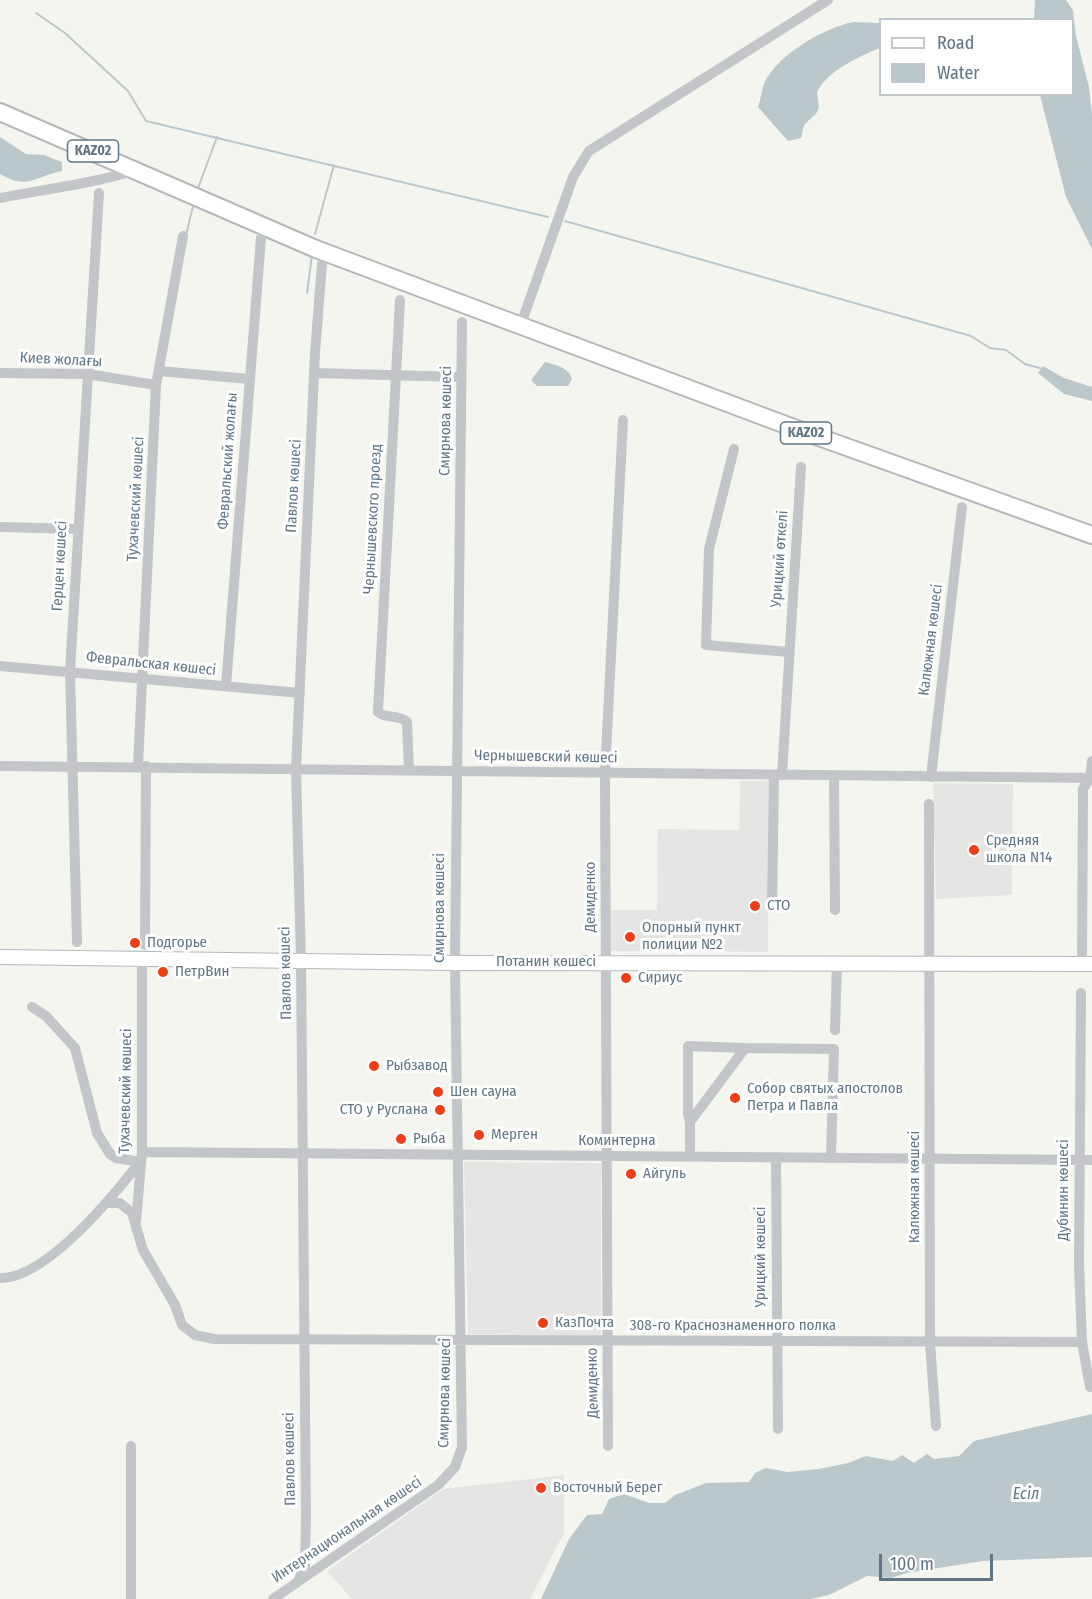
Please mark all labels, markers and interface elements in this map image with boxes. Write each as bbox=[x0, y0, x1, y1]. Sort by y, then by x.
legend bbox=[879, 18, 1074, 96]
text: Road bbox=[937, 32, 974, 54]
text: Water bbox=[937, 62, 980, 84]
road number: KAZ02 bbox=[68, 140, 118, 162]
street label: Киев жолағы bbox=[19, 349, 103, 371]
street label: Смирнова көшесі bbox=[436, 366, 456, 476]
street label: Февральский жолағы bbox=[214, 392, 242, 530]
road number: KAZ02 bbox=[780, 422, 832, 444]
street label: Тухачевский көшесі bbox=[124, 436, 148, 562]
street label: Павлов көшесі bbox=[283, 439, 305, 533]
street label: Чернышевского проезд bbox=[360, 444, 386, 594]
street label: Урицкий өткелі bbox=[768, 510, 792, 608]
street label: Герцен көшесі bbox=[49, 520, 71, 612]
street label: Калюжная көшесі bbox=[915, 583, 947, 697]
street label: Февральская көшесі bbox=[85, 648, 217, 680]
street label: Чернышевский көшесі bbox=[474, 747, 618, 767]
place label: Средняя школа N14 bbox=[986, 832, 1052, 867]
marker: Средняя школа N14 bbox=[967, 843, 981, 857]
street label: Смирнова көшесі bbox=[431, 853, 449, 963]
street label: Демиденко bbox=[582, 862, 600, 932]
place label: СТО bbox=[767, 897, 790, 915]
marker: СТО bbox=[748, 899, 762, 913]
place label: Опорный пункт полиции №2 bbox=[642, 919, 741, 954]
street label: Павлов көшесі bbox=[276, 926, 296, 1020]
marker: Опорный пункт полиции №2 bbox=[623, 930, 637, 944]
place label: Подгорье bbox=[147, 934, 207, 952]
marker: Подгорье bbox=[128, 936, 142, 950]
street label: Потанин көшесі bbox=[496, 953, 596, 971]
place label: ПетрВин bbox=[175, 963, 229, 981]
marker: ПетрВин bbox=[156, 965, 170, 979]
place label: Сириус bbox=[638, 969, 683, 987]
marker: Сириус bbox=[619, 971, 633, 985]
street label: Тухачевский көшесі bbox=[116, 1028, 136, 1154]
place label: Рыбзавод bbox=[386, 1057, 448, 1075]
marker: Рыбзавод bbox=[367, 1059, 381, 1073]
place label: Собор святых апостолов Петра и Павла bbox=[747, 1080, 903, 1115]
place label: Шен сауна bbox=[450, 1083, 517, 1101]
marker: Шен сауна bbox=[431, 1085, 445, 1099]
marker: Собор святых апостолов Петра и Павла bbox=[728, 1091, 742, 1105]
place label: СТО у Руслана bbox=[340, 1101, 428, 1119]
marker: СТО у Руслана bbox=[433, 1103, 447, 1117]
place label: Мерген bbox=[491, 1126, 538, 1144]
marker: Мерген bbox=[472, 1128, 486, 1142]
place label: Рыба bbox=[413, 1130, 446, 1148]
street label: Калюжная көшесі bbox=[906, 1131, 924, 1243]
marker: Рыба bbox=[394, 1132, 408, 1146]
street label: Коминтерна bbox=[578, 1132, 656, 1150]
street label: Дубинин көшесі bbox=[1055, 1139, 1073, 1241]
place label: Айгуль bbox=[643, 1165, 686, 1183]
marker: Айгуль bbox=[624, 1167, 638, 1181]
street label: Урицкий көшесі bbox=[752, 1206, 770, 1308]
place label: КазПочта bbox=[555, 1314, 614, 1332]
marker: КазПочта bbox=[536, 1316, 550, 1330]
street label: 308-го Краснознаменного полка bbox=[630, 1317, 836, 1335]
street label: Смирнова көшесі bbox=[435, 1338, 455, 1448]
street label: Демиденко bbox=[583, 1348, 603, 1418]
street label: Павлов көшесі bbox=[280, 1412, 300, 1506]
street label: Интернациональная көшесі bbox=[269, 1473, 425, 1587]
place label: Восточный Берег bbox=[553, 1479, 663, 1497]
marker: Восточный Берег bbox=[534, 1481, 548, 1495]
water label: Есіл bbox=[1013, 1485, 1039, 1505]
scale bar bbox=[882, 1542, 996, 1580]
text: 100 m bbox=[890, 1553, 934, 1575]

